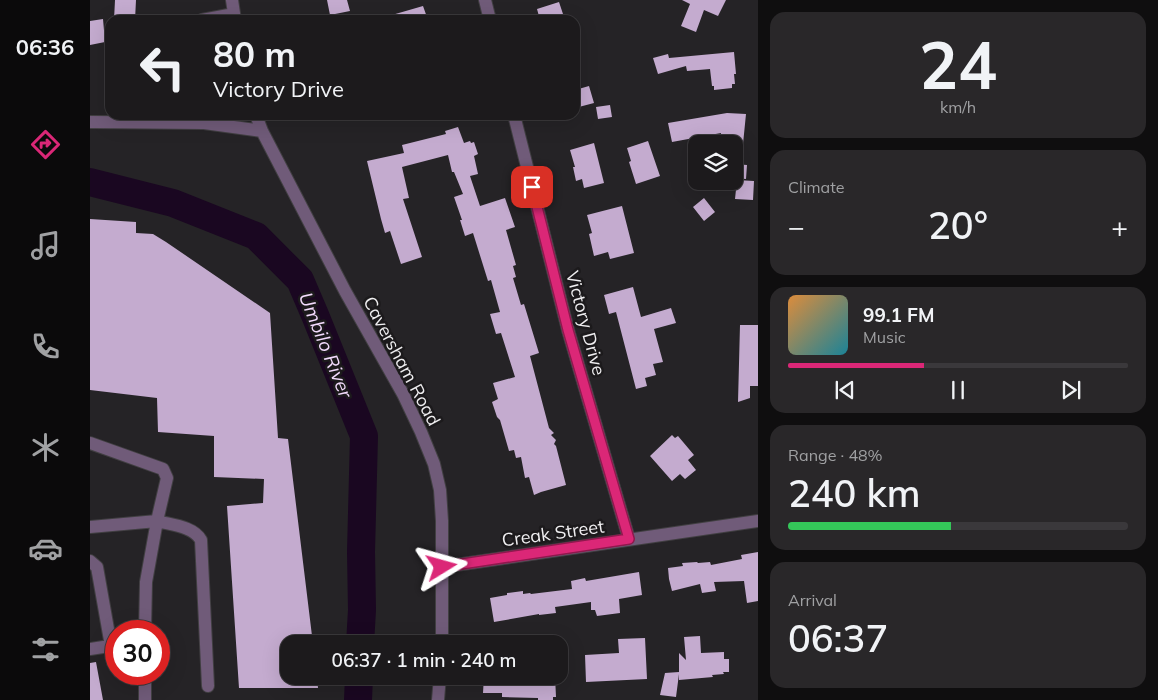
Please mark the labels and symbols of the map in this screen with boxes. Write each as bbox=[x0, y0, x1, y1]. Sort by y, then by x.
pin bbox=[511, 166, 553, 208]
street label: Victory Drive bbox=[561, 268, 611, 378]
water label: Umbilo River bbox=[294, 289, 358, 402]
street label: Caversham Road bbox=[358, 292, 446, 430]
street label: Creak Street bbox=[500, 514, 606, 552]
position arrow bbox=[415, 540, 467, 592]
speed limit sign: 30 bbox=[105, 620, 170, 685]

